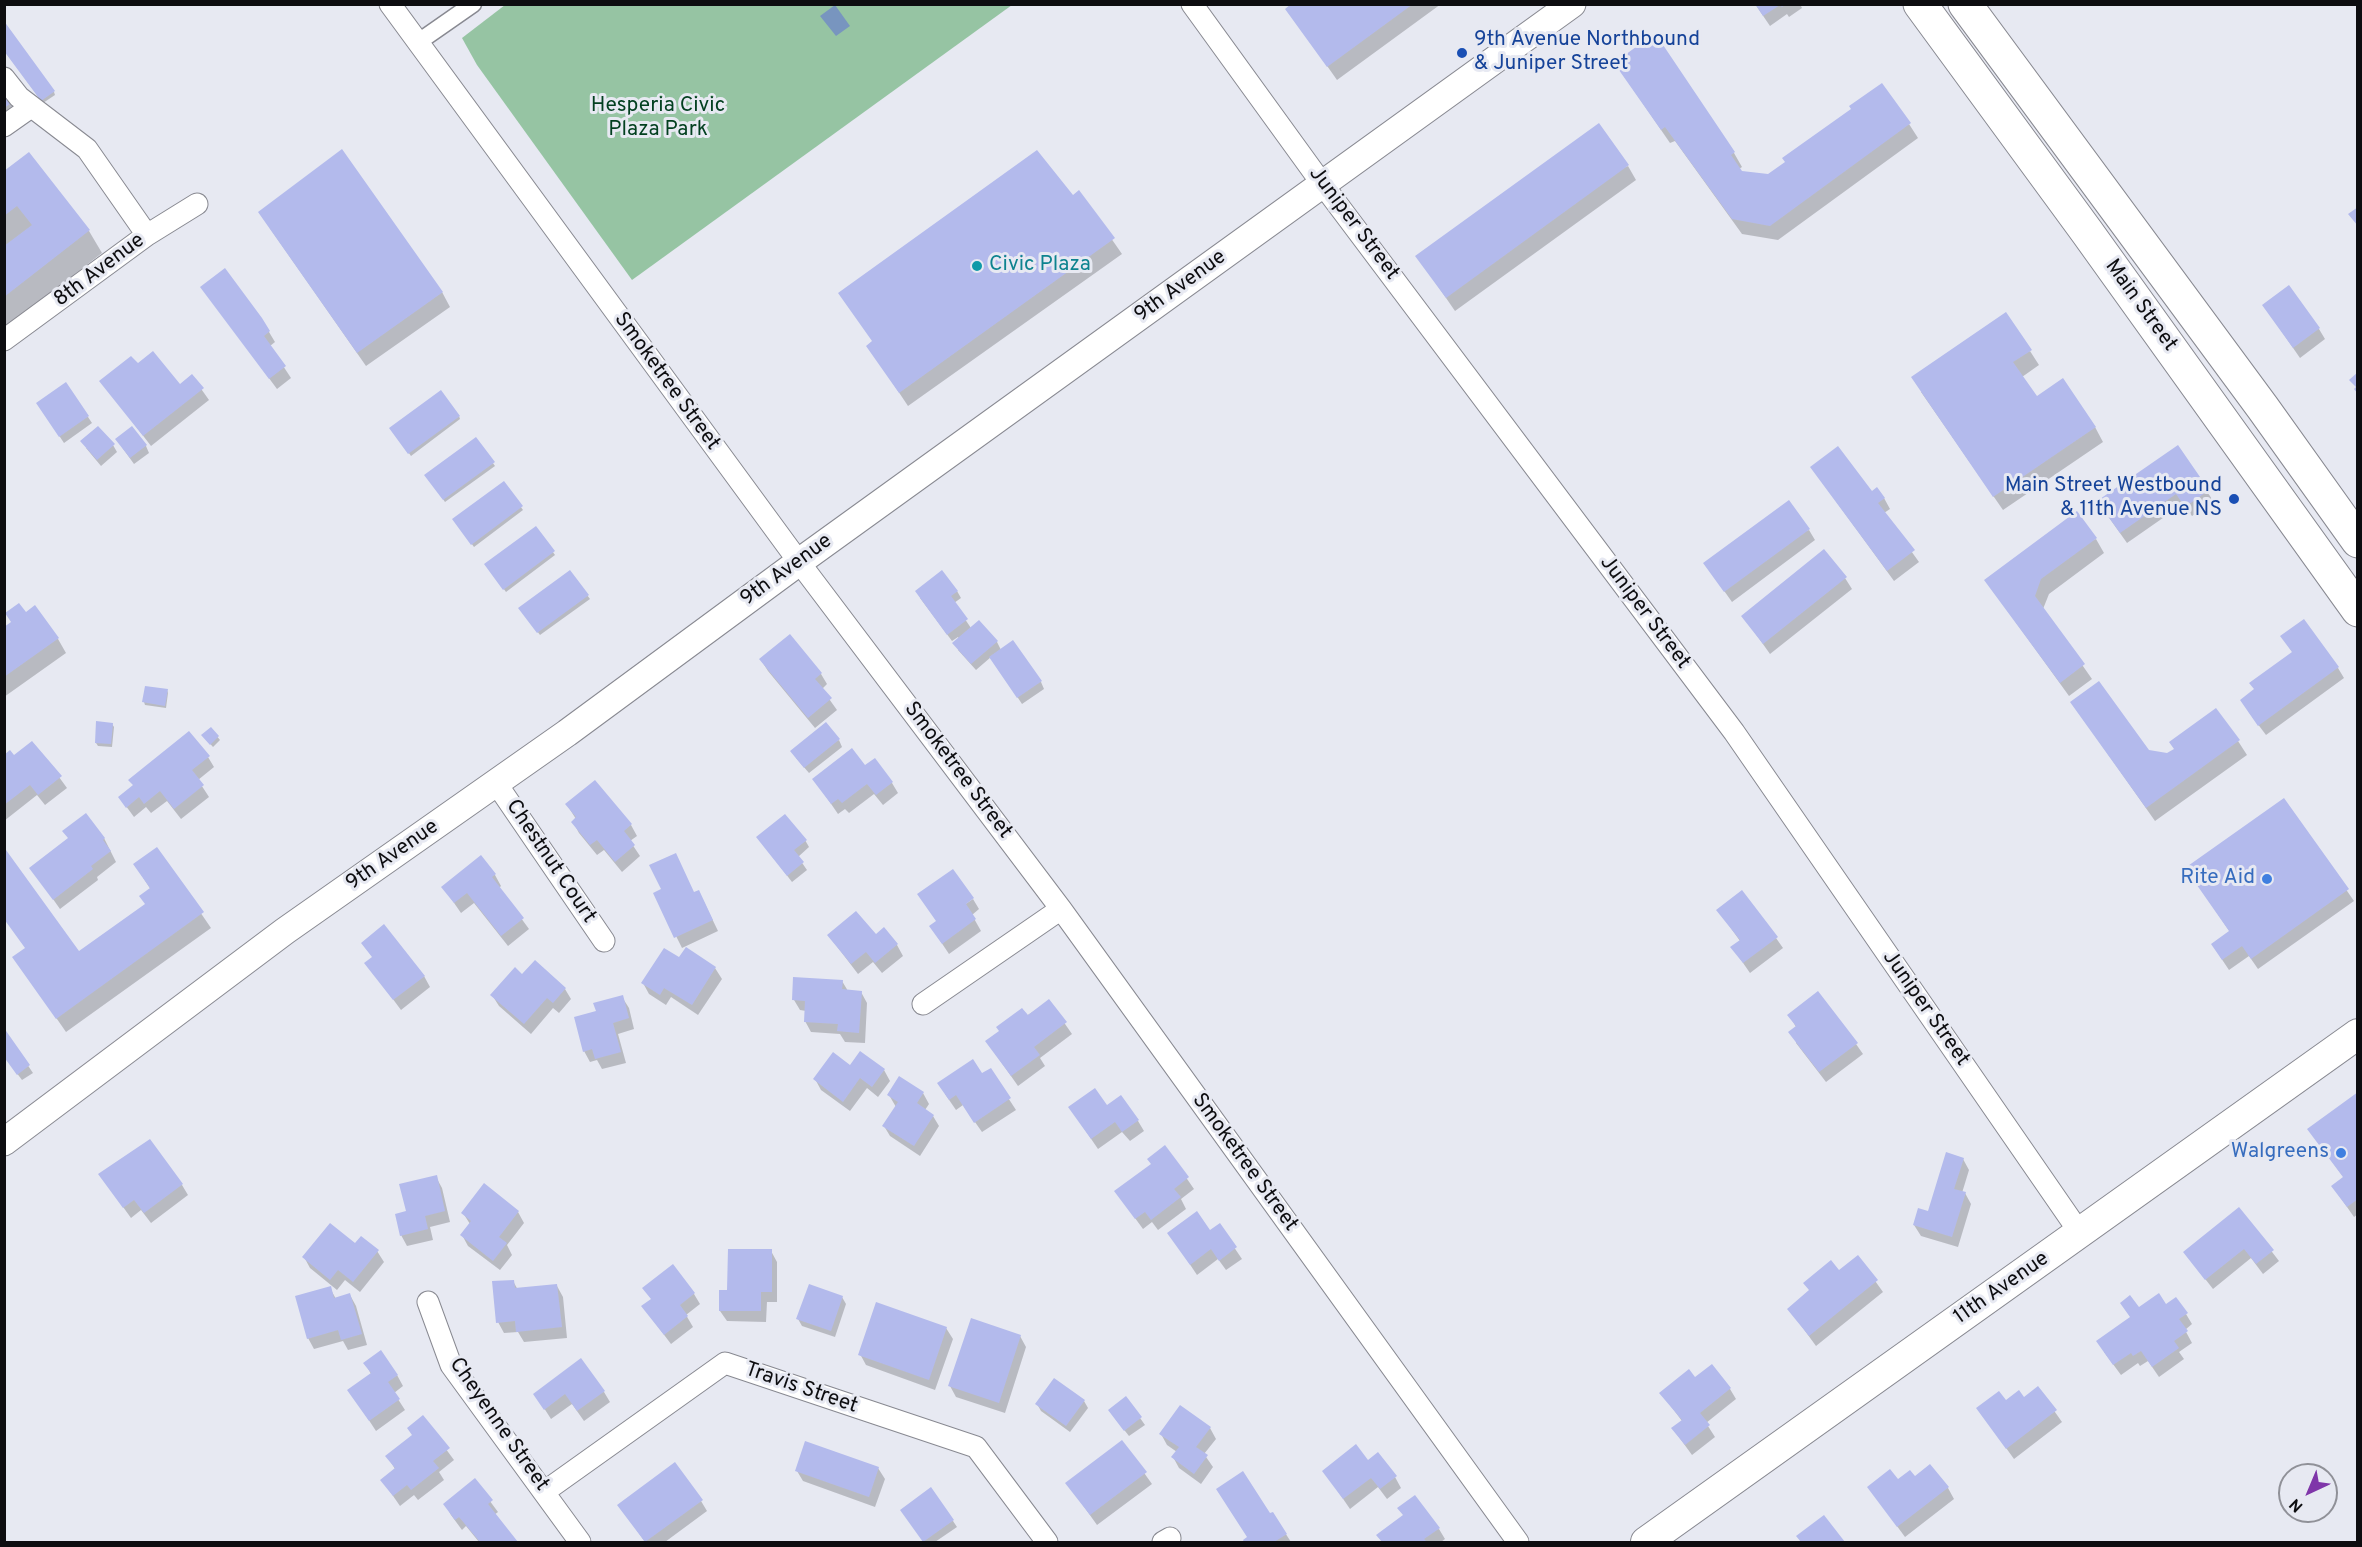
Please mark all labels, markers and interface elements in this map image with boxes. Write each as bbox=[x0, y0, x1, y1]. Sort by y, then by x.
place label: 9th Avenue Northbound & Juniper Street bbox=[1474, 28, 1700, 78]
marker: 9th Avenue Northbound & Juniper Street bbox=[1455, 46, 1469, 60]
park label: Hesperia Civic Plaza Park bbox=[591, 94, 725, 144]
street label: Juniper Street bbox=[1302, 162, 1404, 286]
street label: 8th Avenue bbox=[50, 229, 150, 313]
street label: 9th Avenue bbox=[1130, 245, 1232, 329]
place label: Civic Plaza bbox=[989, 253, 1091, 279]
street label: Main Street bbox=[2098, 255, 2182, 357]
marker: Civic Plaza bbox=[970, 259, 984, 273]
street label: Smoketree Street bbox=[607, 308, 725, 456]
place label: Main Street Westbound & 11th Avenue NS bbox=[2005, 474, 2222, 524]
marker: Main Street Westbound & 11th Avenue NS bbox=[2227, 492, 2241, 506]
street label: 9th Avenue bbox=[736, 529, 838, 613]
street label: Juniper Street bbox=[1593, 551, 1695, 675]
street label: Smoketree Street bbox=[897, 698, 1017, 844]
street label: Chestnut Court bbox=[499, 795, 601, 929]
street label: 9th Avenue bbox=[342, 815, 444, 897]
place label: Rite Aid bbox=[2180, 866, 2255, 892]
marker: Rite Aid bbox=[2260, 872, 2274, 886]
street label: Juniper Street bbox=[1876, 946, 1974, 1072]
street label: Smoketree Street bbox=[1185, 1089, 1303, 1237]
place label: Walgreens bbox=[2231, 1140, 2329, 1166]
marker: Walgreens bbox=[2334, 1146, 2348, 1160]
street label: 11th Avenue bbox=[1950, 1247, 2054, 1331]
street label: Cheyenne Street bbox=[443, 1353, 553, 1497]
street label: Travis Street bbox=[741, 1358, 861, 1420]
north arrow bbox=[2278, 1463, 2338, 1523]
text: N bbox=[2286, 1493, 2308, 1516]

